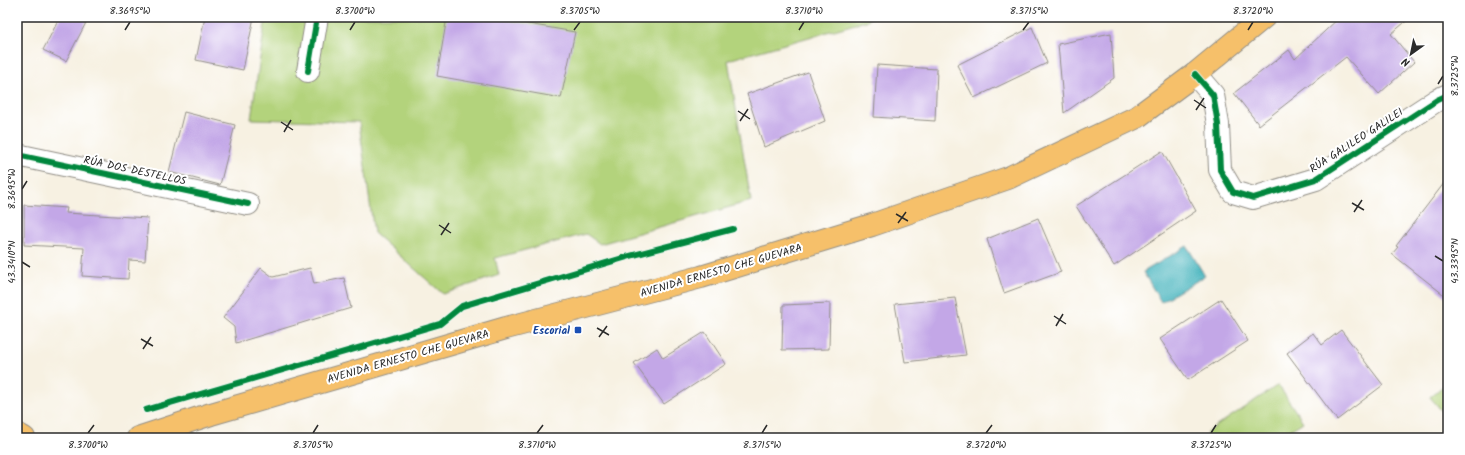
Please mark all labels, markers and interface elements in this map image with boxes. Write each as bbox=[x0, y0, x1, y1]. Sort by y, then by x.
text: 8.3695°W bbox=[109, 3, 151, 19]
text: 8.3700°W bbox=[335, 3, 375, 19]
text: 8.3705°W bbox=[560, 3, 600, 19]
text: 8.3710°W bbox=[785, 3, 823, 19]
text: 8.3715°W bbox=[1010, 3, 1048, 19]
text: 8.3720°W bbox=[1233, 3, 1274, 19]
north arrow bbox=[1391, 34, 1431, 74]
text: N bbox=[1398, 52, 1414, 71]
text: 8.3725°W bbox=[1447, 55, 1463, 97]
street label: RÚA GALILEO GALILEI bbox=[1306, 104, 1407, 178]
street label: RÚA DOS DESTELLOS bbox=[82, 151, 188, 191]
text: 8.3695°W bbox=[4, 168, 20, 210]
text: 43.3395°N bbox=[1447, 238, 1463, 284]
street label: AVENIDA ERNESTO CHE GUEVARA bbox=[638, 239, 805, 303]
text: 43.3410°N bbox=[4, 240, 20, 284]
place label: Escorial bbox=[533, 322, 570, 340]
street label: AVENIDA ERNESTO CHE GUEVARA bbox=[325, 325, 492, 389]
marker: Escorial bbox=[573, 325, 583, 335]
text: 8.3700°W bbox=[68, 437, 108, 453]
text: 8.3705°W bbox=[293, 437, 333, 453]
text: 8.3710°W bbox=[518, 437, 556, 453]
text: 8.3715°W bbox=[743, 437, 781, 453]
text: 8.3720°W bbox=[966, 437, 1007, 453]
text: 8.3725°W bbox=[1190, 437, 1232, 453]

